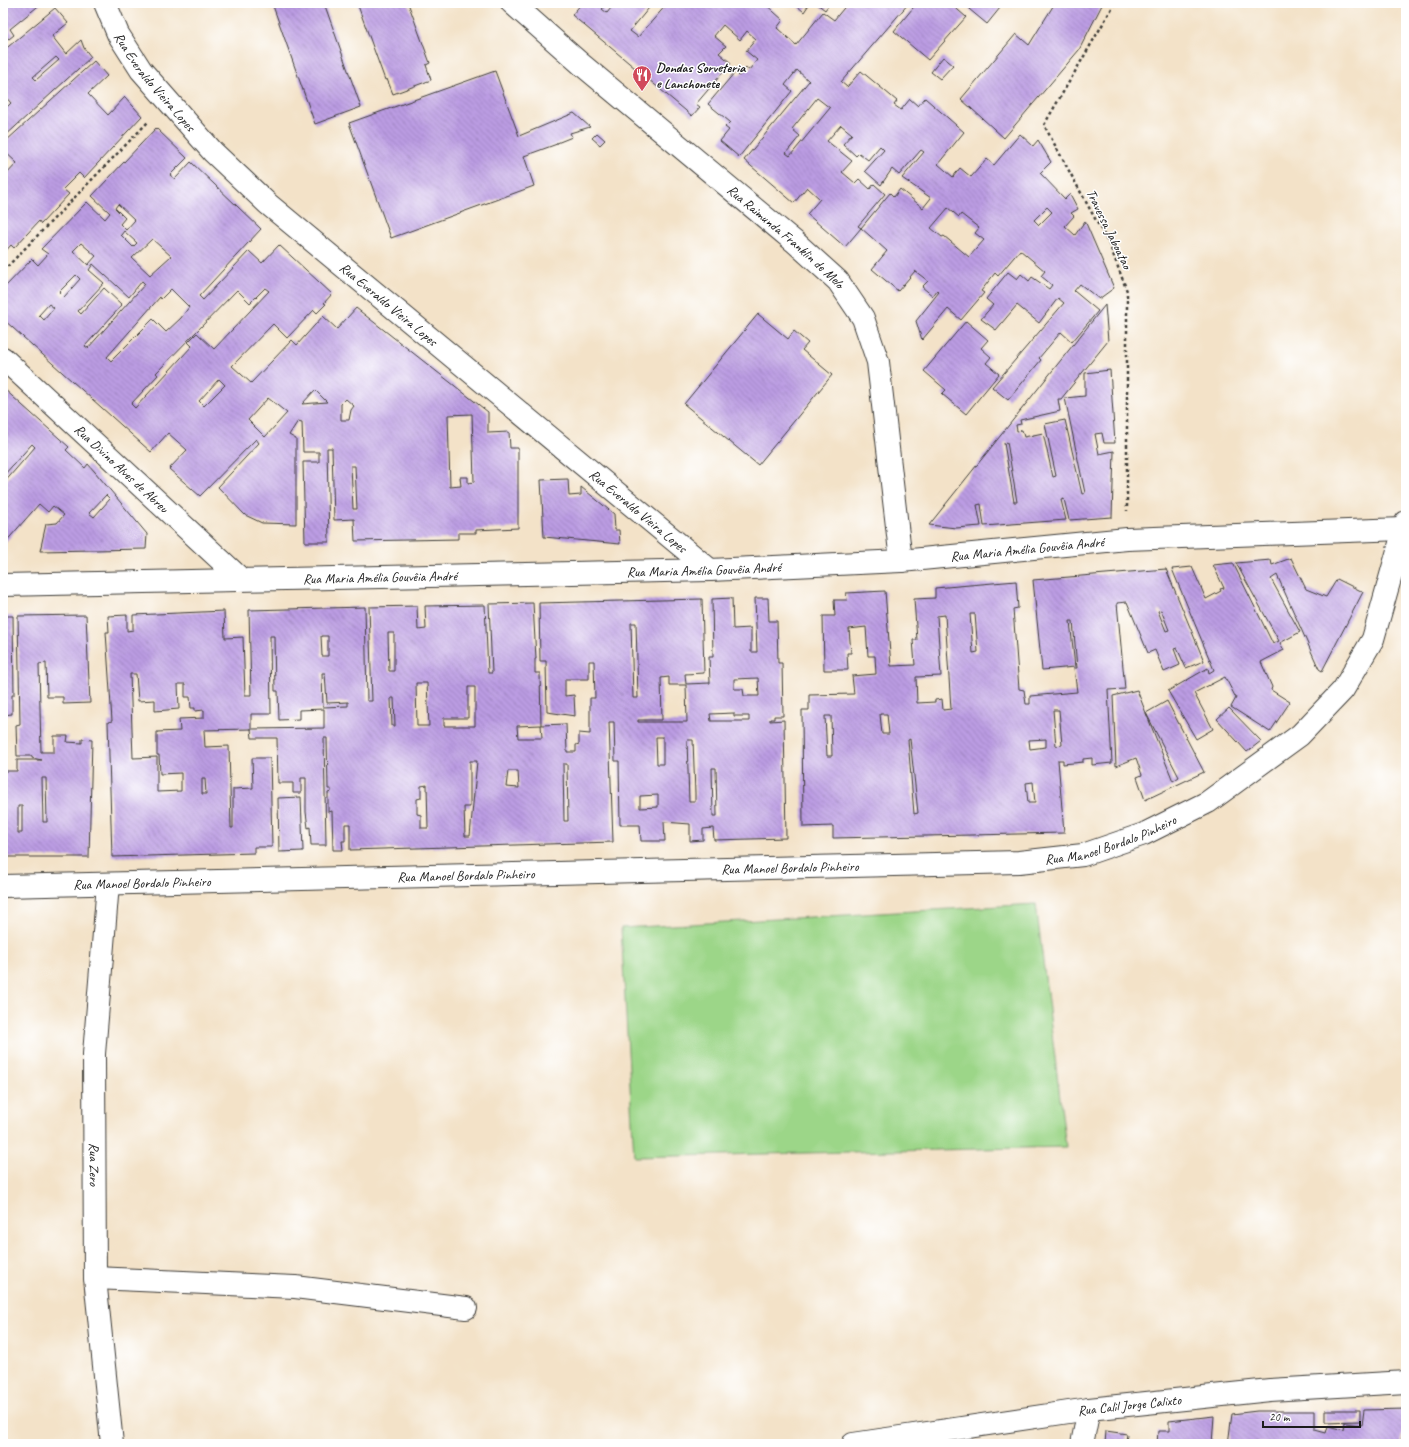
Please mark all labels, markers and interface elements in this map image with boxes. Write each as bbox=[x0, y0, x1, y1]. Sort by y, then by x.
street label: Rua Everaldo Vieira Lopes bbox=[111, 29, 200, 136]
place label: Dondas Sorveteria e Lanchonete bbox=[656, 59, 747, 92]
restaurant icon: Dondas Sorveteria e Lanchonete bbox=[631, 64, 653, 92]
street label: Rua Raimunda Franklin de Melo bbox=[724, 181, 850, 293]
street label: Travessa Jaboatao bbox=[1082, 186, 1137, 274]
street label: Rua Everaldo Vieira Lopes bbox=[337, 259, 442, 350]
street label: Rua Divino Alves de Abreu bbox=[71, 420, 173, 517]
street label: Rua Everaldo Vieira Lopes bbox=[586, 465, 692, 557]
street label: Rua Maria Amélia Gouvêia André bbox=[949, 533, 1107, 565]
street label: Rua Maria Amélia Gouvêia André bbox=[627, 558, 784, 580]
street label: Rua Maria Amélia Gouvêia André bbox=[303, 567, 460, 587]
street label: Rua Manoel Bordalo Pinheiro bbox=[1044, 810, 1180, 868]
street label: Rua Manoel Bordalo Pinheiro bbox=[721, 857, 860, 878]
street label: Rua Manoel Bordalo Pinheiro bbox=[397, 865, 536, 885]
street label: Rua Manoel Bordalo Pinheiro bbox=[73, 873, 212, 893]
street label: Rua Zero bbox=[86, 1143, 103, 1187]
street label: Rua Calil Jorge Calixto bbox=[1076, 1391, 1183, 1419]
scale bar bbox=[1263, 1403, 1360, 1429]
text: 20 m bbox=[1269, 1409, 1291, 1425]

